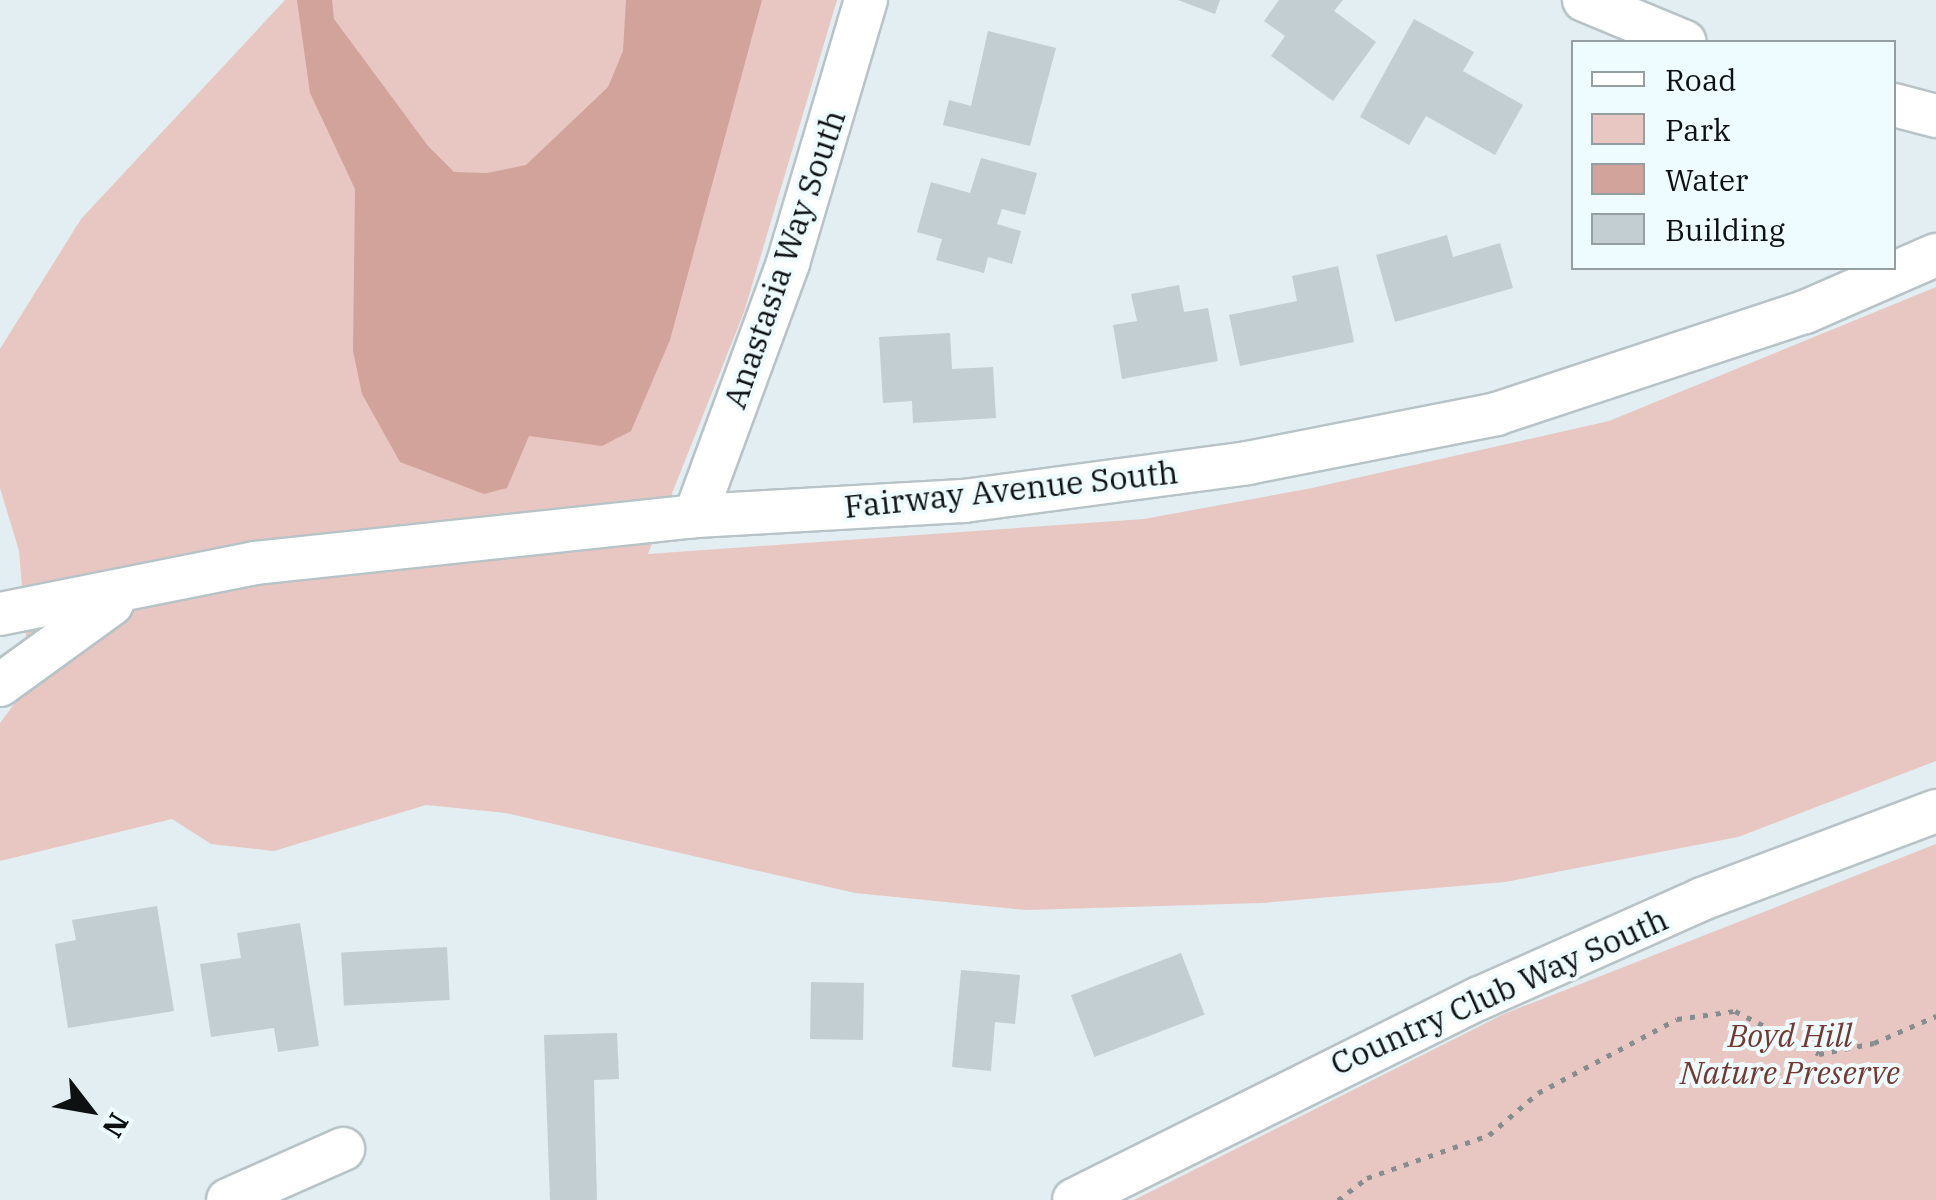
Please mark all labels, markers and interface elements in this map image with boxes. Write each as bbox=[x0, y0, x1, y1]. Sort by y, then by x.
legend bbox=[1571, 40, 1896, 270]
text: Road bbox=[1665, 60, 1737, 99]
street label: Anastasia Way South bbox=[715, 105, 853, 413]
text: Park bbox=[1665, 110, 1731, 149]
text: Water bbox=[1665, 160, 1748, 199]
text: Building bbox=[1665, 210, 1785, 249]
street label: Fairway Avenue South bbox=[842, 452, 1180, 526]
street label: Country Club Way South bbox=[1324, 899, 1674, 1083]
park label: Boyd Hill Nature Preserve bbox=[1680, 1017, 1900, 1092]
north arrow bbox=[40, 1060, 140, 1160]
text: N bbox=[95, 1107, 138, 1145]

